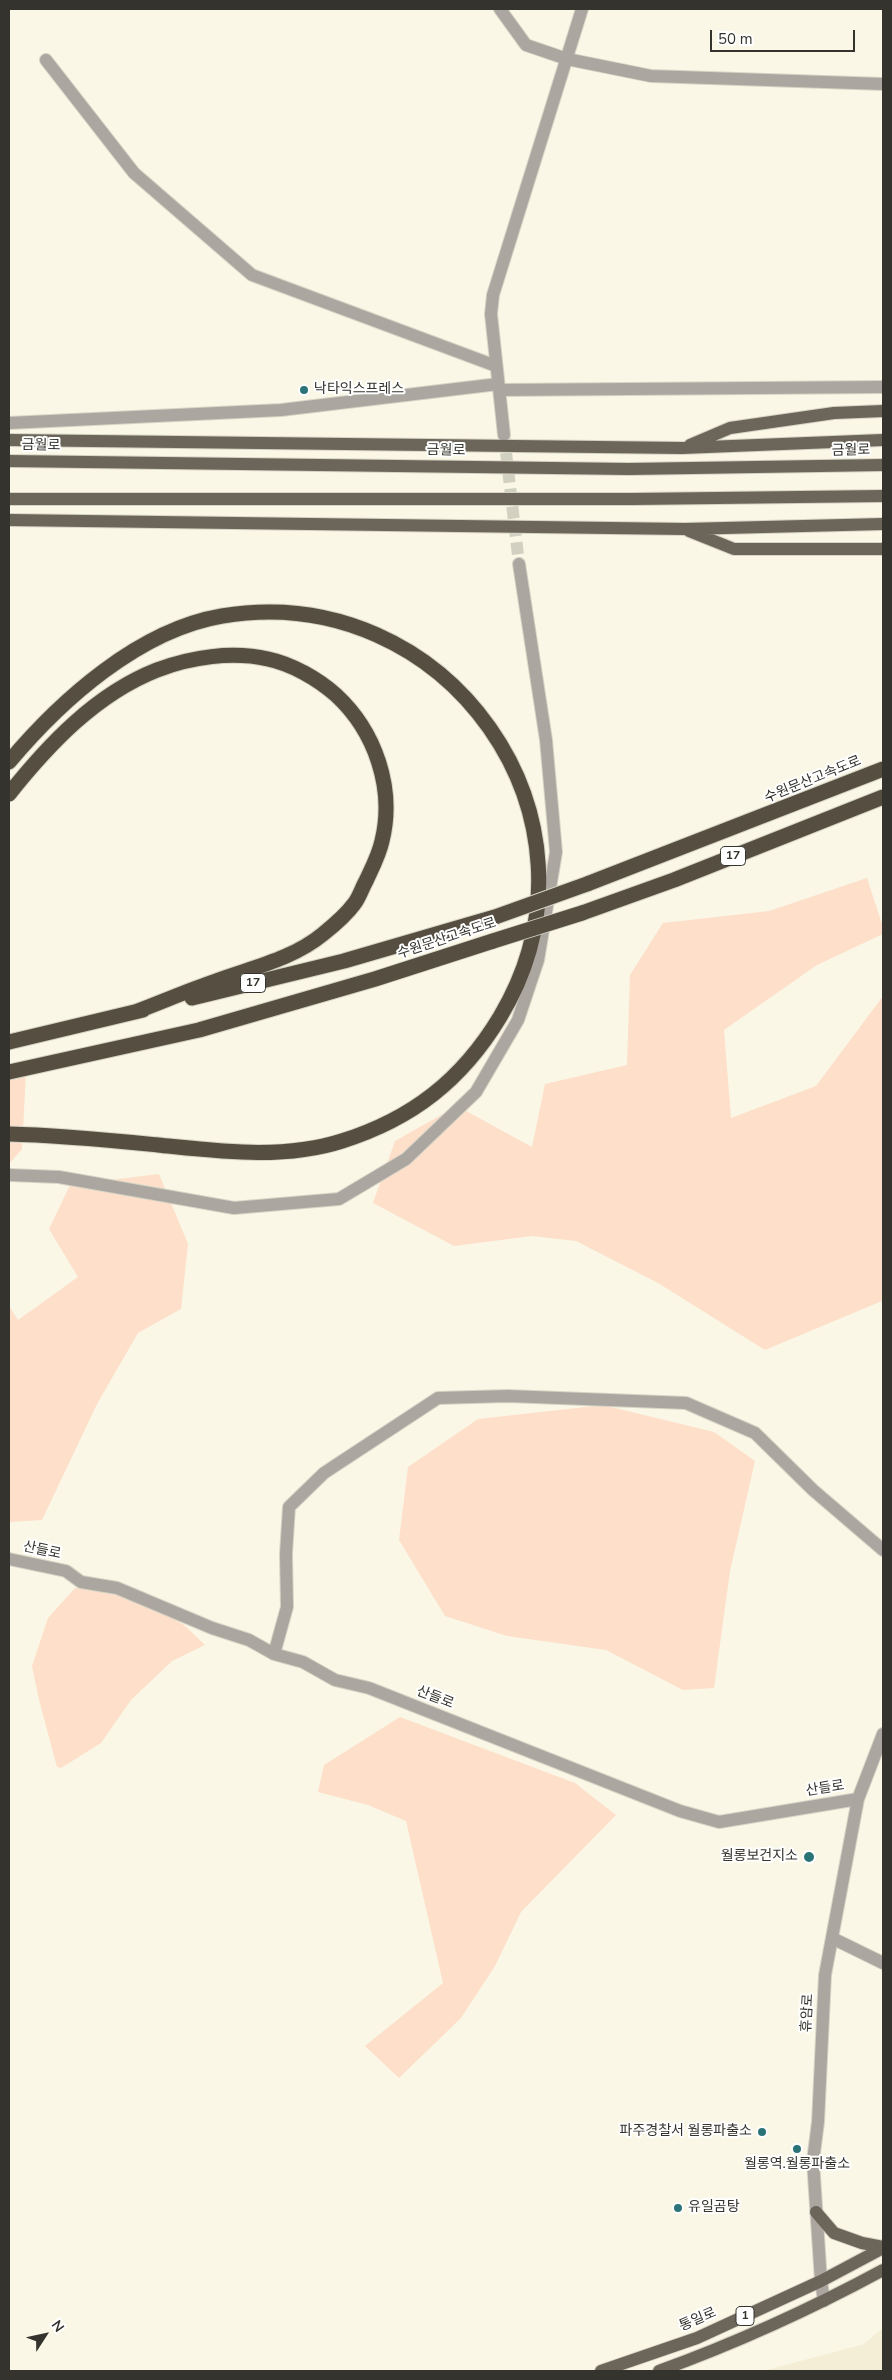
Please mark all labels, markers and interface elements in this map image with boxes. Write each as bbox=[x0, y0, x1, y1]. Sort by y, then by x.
scale bar bbox=[712, 20, 857, 52]
text: 50 m bbox=[718, 29, 753, 49]
place label: 낙타익스프레스 bbox=[314, 382, 404, 398]
marker: 낙타익스프레스 bbox=[298, 384, 310, 396]
street label: 금월로 bbox=[22, 437, 60, 455]
street label: 금월로 bbox=[427, 442, 465, 460]
street label: 금월로 bbox=[832, 442, 870, 460]
street label: 수원문산고속도로 bbox=[762, 753, 864, 807]
road number: 17 bbox=[720, 846, 746, 866]
street label: 수원문산고속도로 bbox=[395, 915, 499, 963]
road number: 17 bbox=[240, 974, 266, 992]
street label: 산들로 bbox=[21, 1539, 63, 1563]
street label: 산들로 bbox=[414, 1683, 456, 1713]
street label: 산들로 bbox=[805, 1778, 845, 1800]
place label: 월롱보건지소 bbox=[721, 1849, 798, 1865]
marker: 월롱보건지소 bbox=[802, 1850, 816, 1864]
street label: 휴암로 bbox=[799, 1993, 817, 2033]
place label: 파주경찰서 월롱파출소 bbox=[620, 2124, 752, 2140]
marker: 파주경찰서 월롱파출소 bbox=[756, 2126, 768, 2138]
marker: 월롱역.월롱파출소 bbox=[791, 2143, 803, 2155]
place label: 월롱역.월롱파출소 bbox=[744, 2157, 850, 2173]
place label: 유일곰탕 bbox=[688, 2200, 740, 2216]
marker: 유일곰탕 bbox=[672, 2202, 684, 2214]
street label: 통일로 bbox=[677, 2305, 719, 2335]
road number: 1 bbox=[736, 2306, 754, 2326]
north arrow bbox=[20, 2310, 70, 2360]
text: N bbox=[47, 2316, 68, 2336]

